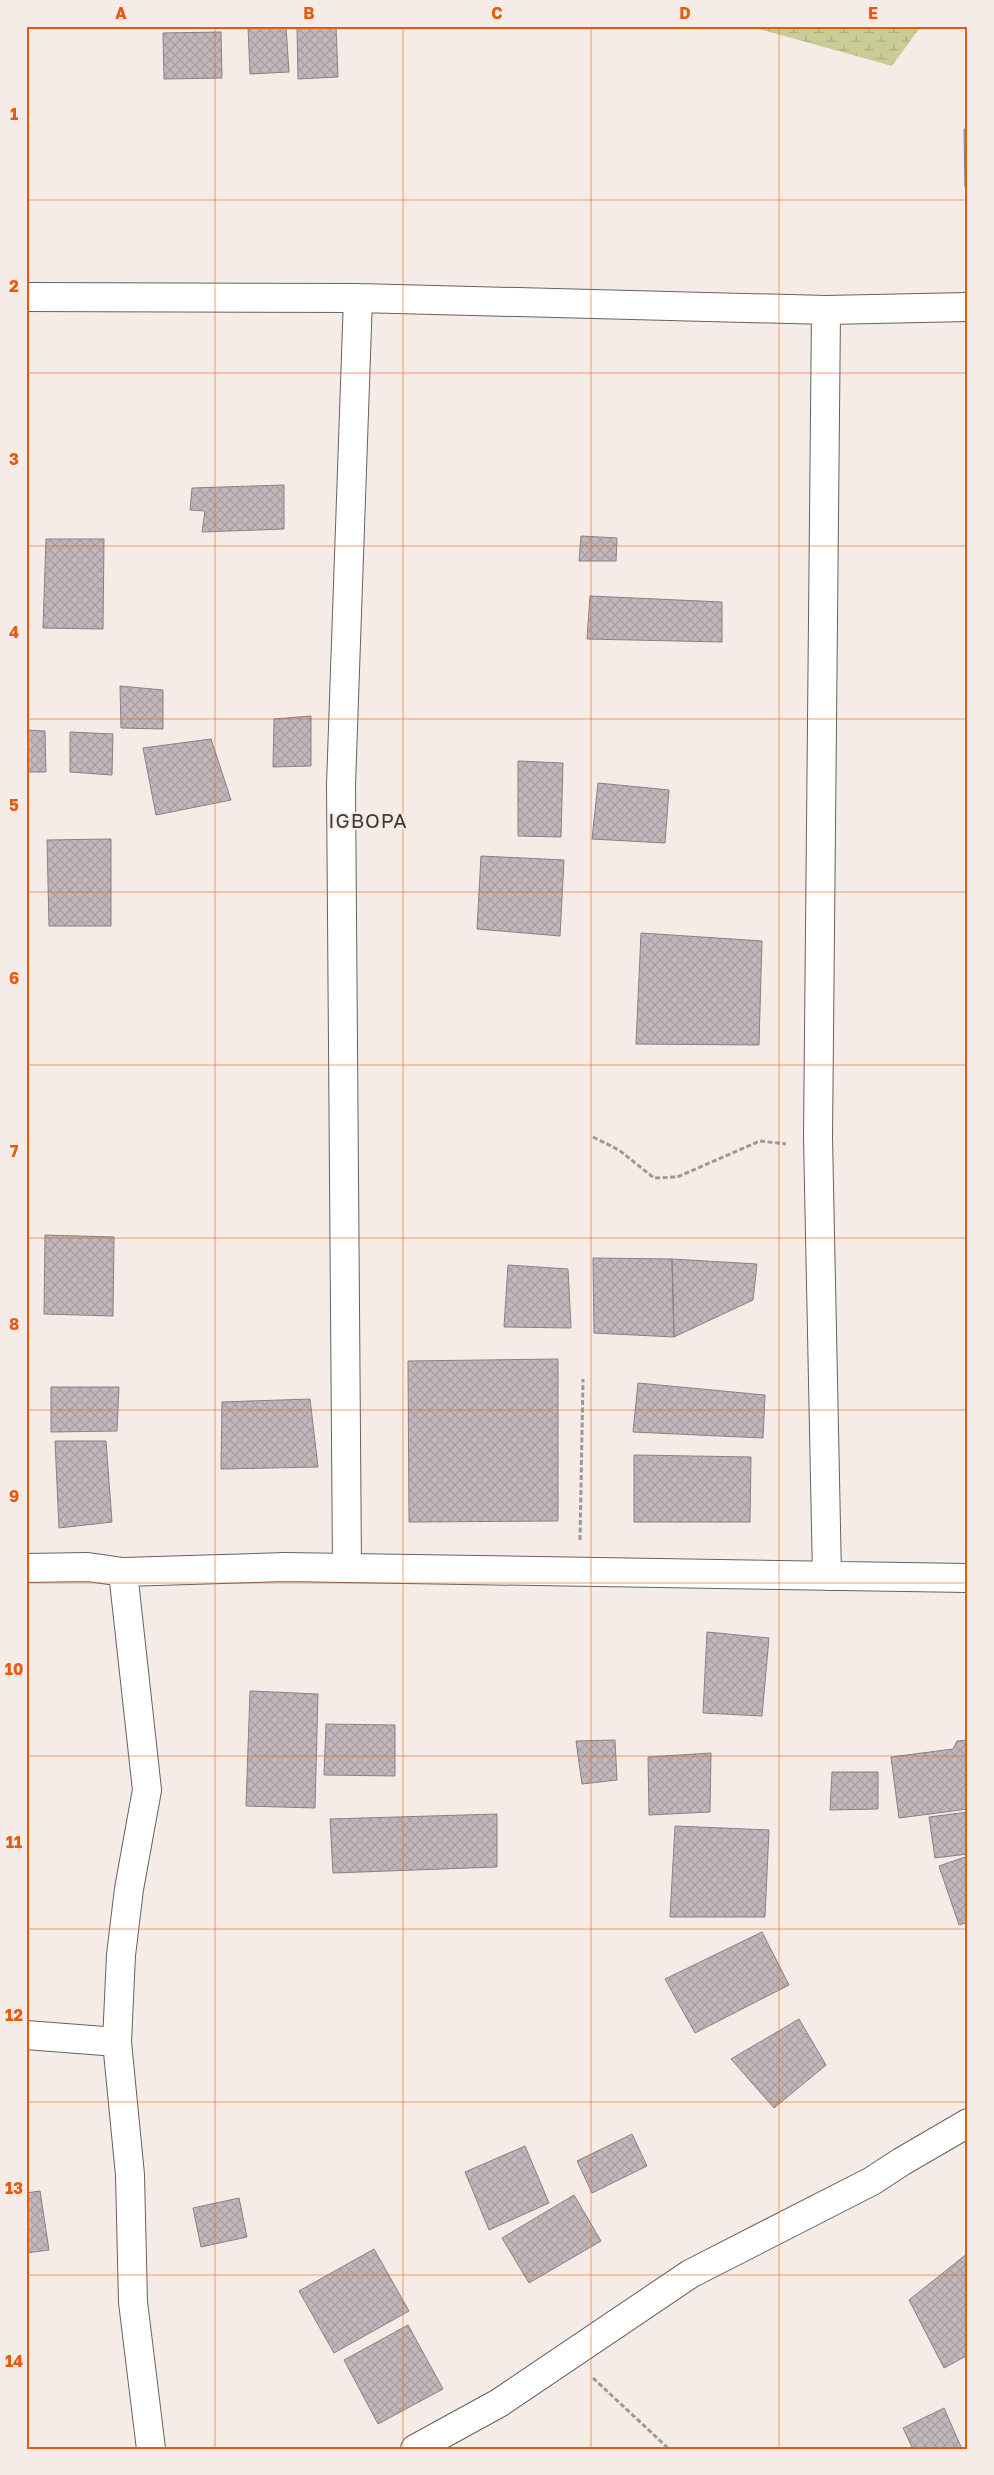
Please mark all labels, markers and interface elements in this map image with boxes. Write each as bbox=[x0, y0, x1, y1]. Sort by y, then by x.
text: A bbox=[115, 3, 127, 23]
text: B bbox=[303, 3, 315, 23]
text: C bbox=[491, 3, 503, 23]
text: D bbox=[679, 3, 691, 23]
text: E bbox=[868, 3, 878, 23]
text: 1 bbox=[10, 104, 18, 124]
text: 2 bbox=[9, 276, 19, 296]
text: 3 bbox=[9, 449, 19, 469]
text: 4 bbox=[9, 622, 19, 642]
text: 5 bbox=[9, 795, 19, 815]
district label: IGBOPA bbox=[328, 808, 408, 832]
text: 6 bbox=[9, 968, 19, 988]
text: 7 bbox=[10, 1141, 19, 1161]
text: 8 bbox=[9, 1314, 19, 1334]
text: 9 bbox=[9, 1486, 19, 1506]
text: 10 bbox=[5, 1659, 23, 1679]
text: 11 bbox=[6, 1832, 22, 1852]
text: 12 bbox=[5, 2005, 23, 2025]
text: 13 bbox=[5, 2178, 23, 2198]
text: 14 bbox=[5, 2351, 23, 2371]

